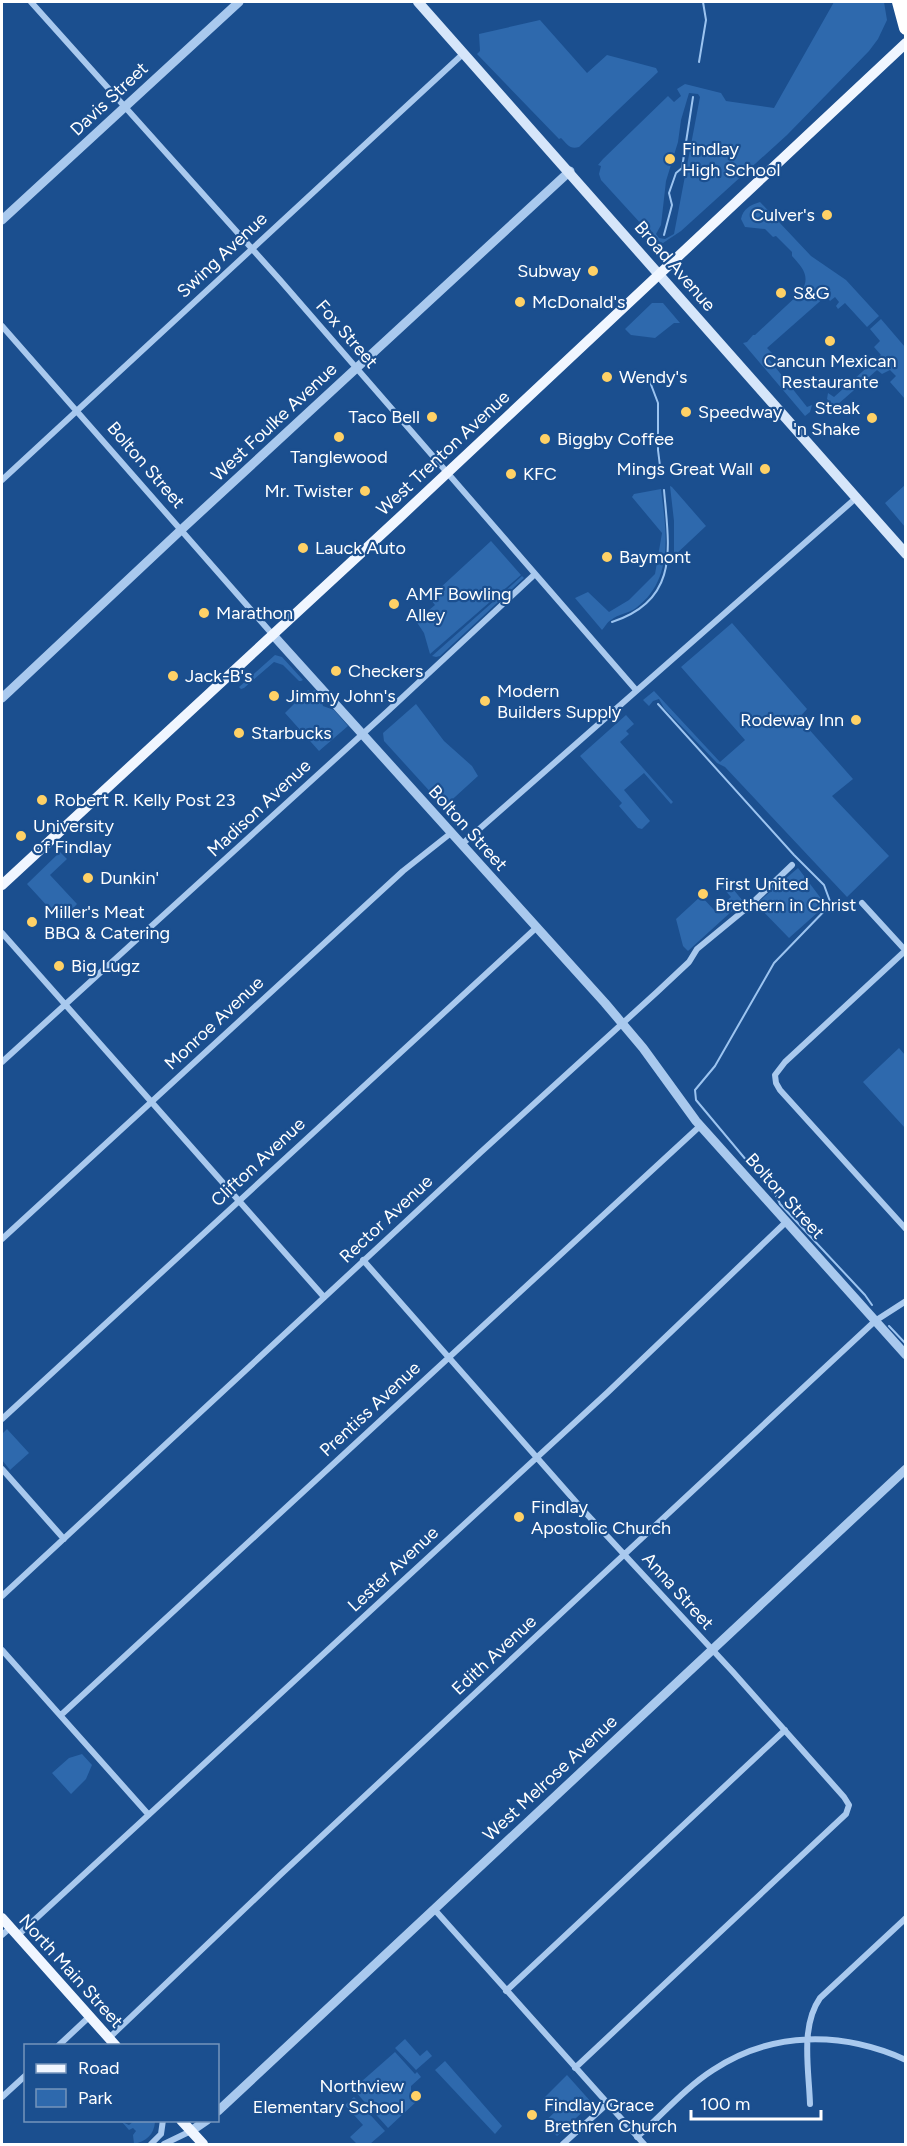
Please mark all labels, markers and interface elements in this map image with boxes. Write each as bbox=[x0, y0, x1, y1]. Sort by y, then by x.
street label: Davis Street bbox=[66, 57, 153, 141]
place label: Findlay High School bbox=[682, 138, 780, 181]
marker: Findlay High School bbox=[663, 152, 677, 166]
place label: Culver's bbox=[751, 204, 815, 226]
street label: Swing Avenue bbox=[172, 208, 272, 302]
marker: Culver's bbox=[820, 208, 834, 222]
street label: Broad Avenue bbox=[630, 216, 720, 316]
place label: Subway bbox=[517, 260, 582, 282]
marker: Subway bbox=[586, 264, 600, 278]
place label: S&G bbox=[793, 282, 830, 304]
marker: S&G bbox=[774, 286, 788, 300]
place label: McDonald's bbox=[532, 291, 626, 313]
street label: Fox Street bbox=[311, 295, 383, 373]
marker: McDonald's bbox=[513, 295, 527, 309]
marker: Cancun Mexican Restaurante bbox=[823, 334, 837, 348]
place label: Cancun Mexican Restaurante bbox=[763, 350, 897, 393]
street label: West Foulke Avenue bbox=[207, 358, 342, 486]
place label: Wendy's bbox=[619, 366, 687, 388]
marker: Wendy's bbox=[600, 370, 614, 384]
street label: West Trenton Avenue bbox=[372, 386, 514, 520]
place label: Steak 'n Shake bbox=[793, 397, 860, 440]
place label: Speedway bbox=[698, 401, 783, 423]
marker: Speedway bbox=[679, 405, 693, 419]
place label: Taco Bell bbox=[349, 406, 420, 428]
marker: Taco Bell bbox=[425, 410, 439, 424]
marker: Steak 'n Shake bbox=[865, 411, 879, 425]
street label: Bolton Street bbox=[102, 417, 190, 513]
place label: Biggby Coffee bbox=[557, 428, 674, 450]
marker: Tanglewood bbox=[332, 430, 346, 444]
marker: Biggby Coffee bbox=[538, 432, 552, 446]
place label: Tanglewood bbox=[290, 446, 388, 468]
place label: Mings Great Wall bbox=[616, 458, 753, 480]
marker: Mings Great Wall bbox=[758, 462, 772, 476]
place label: KFC bbox=[523, 463, 557, 485]
marker: KFC bbox=[504, 467, 518, 481]
place label: Mr. Twister bbox=[264, 480, 353, 502]
marker: Mr. Twister bbox=[358, 484, 372, 498]
place label: Lauck Auto bbox=[315, 537, 406, 559]
marker: Lauck Auto bbox=[296, 541, 310, 555]
place label: Baymont bbox=[619, 546, 691, 568]
marker: Baymont bbox=[600, 550, 614, 564]
place label: AMF Bowling Alley bbox=[406, 583, 512, 626]
marker: AMF Bowling Alley bbox=[387, 597, 401, 611]
place label: Marathon bbox=[216, 602, 293, 624]
marker: Marathon bbox=[197, 606, 211, 620]
place label: Checkers bbox=[348, 660, 423, 682]
marker: Checkers bbox=[329, 664, 343, 678]
place label: Jack-B's bbox=[185, 665, 252, 687]
marker: Jack-B's bbox=[166, 669, 180, 683]
place label: Modern Builders Supply bbox=[497, 680, 622, 723]
place label: Jimmy John's bbox=[286, 685, 396, 707]
marker: Jimmy John's bbox=[267, 689, 281, 703]
marker: Modern Builders Supply bbox=[478, 694, 492, 708]
place label: Rodeway Inn bbox=[740, 709, 844, 731]
marker: Rodeway Inn bbox=[849, 713, 863, 727]
place label: Starbucks bbox=[251, 722, 332, 744]
marker: Starbucks bbox=[232, 726, 246, 740]
street label: Madison Avenue bbox=[203, 754, 315, 862]
street label: Bolton Street bbox=[424, 781, 512, 875]
place label: Robert R. Kelly Post 23 bbox=[54, 789, 236, 811]
marker: Robert R. Kelly Post 23 bbox=[35, 793, 49, 807]
place label: University of Findlay bbox=[33, 815, 114, 858]
marker: University of Findlay bbox=[14, 829, 28, 843]
place label: Dunkin' bbox=[100, 867, 159, 889]
marker: Dunkin' bbox=[81, 871, 95, 885]
place label: First United Brethern in Christ bbox=[715, 873, 856, 916]
marker: First United Brethern in Christ bbox=[696, 887, 710, 901]
place label: Miller's Meat BBQ & Catering bbox=[44, 901, 170, 944]
marker: Miller's Meat BBQ & Catering bbox=[25, 915, 39, 929]
place label: Big Lugz bbox=[71, 955, 140, 977]
marker: Big Lugz bbox=[52, 959, 66, 973]
street label: Monroe Avenue bbox=[160, 971, 268, 1074]
street label: Clifton Avenue bbox=[206, 1113, 310, 1211]
street label: Bolton Street bbox=[741, 1149, 829, 1243]
street label: Rector Avenue bbox=[335, 1170, 437, 1268]
street label: Prentiss Avenue bbox=[315, 1357, 425, 1461]
place label: Findlay Apostolic Church bbox=[531, 1496, 671, 1539]
marker: Findlay Apostolic Church bbox=[512, 1510, 526, 1524]
street label: Lester Avenue bbox=[343, 1521, 443, 1616]
street label: Anna Street bbox=[638, 1548, 719, 1634]
street label: Edith Avenue bbox=[447, 1610, 541, 1700]
street label: West Melrose Avenue bbox=[478, 1710, 622, 1846]
street label: North Main Street bbox=[14, 1910, 128, 2032]
legend bbox=[24, 2044, 219, 2122]
text: Road bbox=[78, 2057, 119, 2079]
place label: Northview Elementary School bbox=[253, 2075, 404, 2118]
scale bar bbox=[691, 2083, 822, 2121]
text: Park bbox=[78, 2087, 113, 2109]
marker: Northview Elementary School bbox=[409, 2089, 423, 2103]
text: 100 m bbox=[700, 2093, 750, 2115]
place label: Findlay Grace Brethren Church bbox=[544, 2094, 677, 2137]
marker: Findlay Grace Brethren Church bbox=[525, 2108, 539, 2122]

